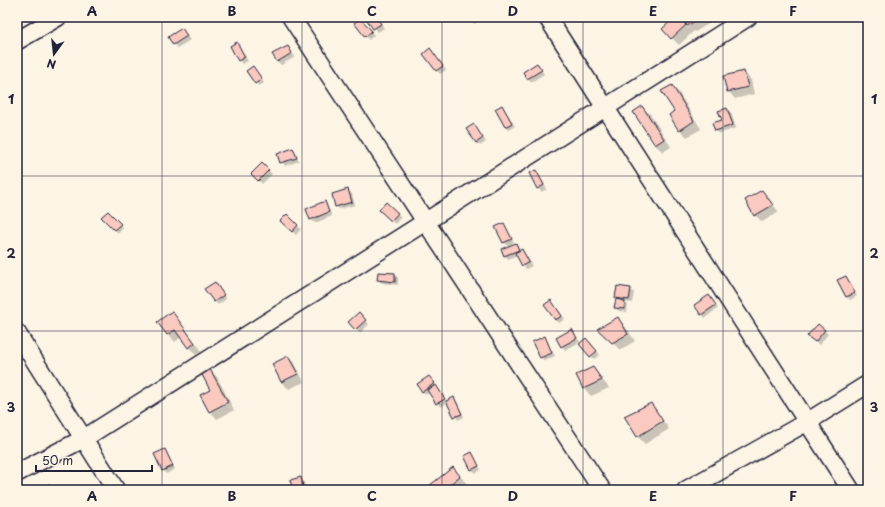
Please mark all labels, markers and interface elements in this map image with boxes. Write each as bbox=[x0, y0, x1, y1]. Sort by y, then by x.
text: A bbox=[87, 1, 97, 20]
text: B bbox=[228, 1, 237, 20]
text: C bbox=[367, 1, 377, 20]
text: D bbox=[508, 1, 518, 20]
text: E bbox=[649, 1, 657, 20]
text: F bbox=[789, 1, 797, 20]
north arrow bbox=[34, 34, 74, 74]
text: N bbox=[45, 55, 58, 73]
text: 1 bbox=[8, 89, 14, 108]
text: 1 bbox=[871, 89, 877, 108]
text: 2 bbox=[6, 243, 16, 262]
text: 2 bbox=[869, 243, 879, 262]
text: 3 bbox=[7, 397, 16, 416]
text: 3 bbox=[870, 397, 879, 416]
scale bar bbox=[36, 447, 152, 473]
text: 50 m bbox=[42, 451, 73, 469]
text: A bbox=[87, 486, 97, 505]
text: B bbox=[228, 486, 237, 505]
text: C bbox=[367, 486, 377, 505]
text: D bbox=[508, 486, 518, 505]
text: E bbox=[649, 486, 657, 505]
text: F bbox=[789, 486, 797, 505]

